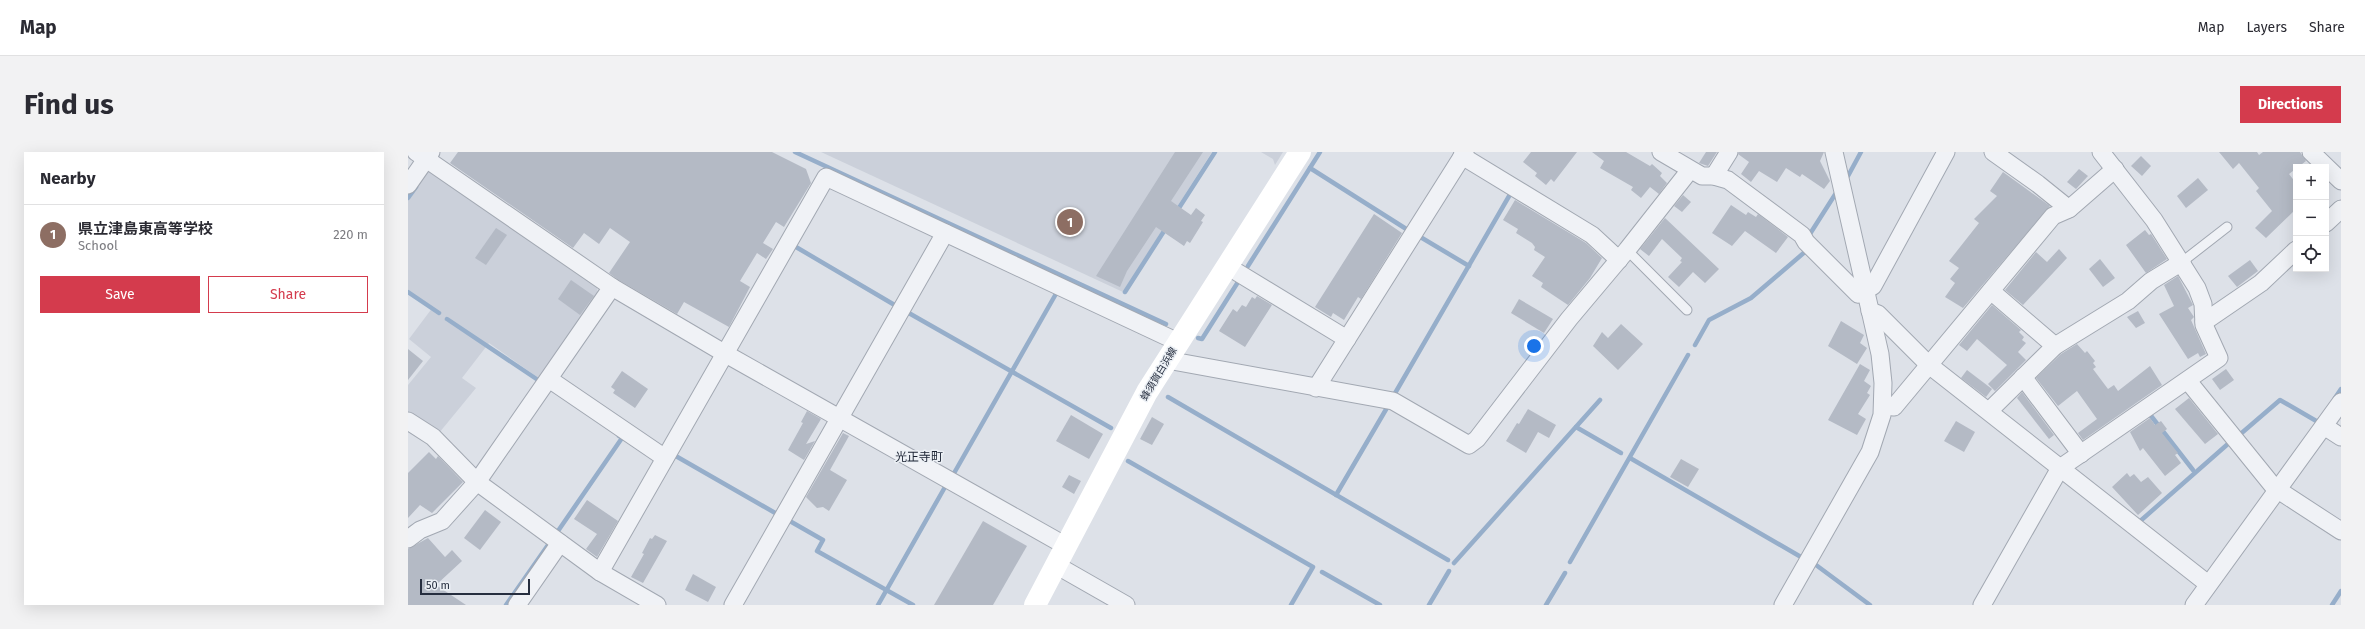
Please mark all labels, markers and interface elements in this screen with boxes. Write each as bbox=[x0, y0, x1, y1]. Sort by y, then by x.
text: Map bbox=[20, 16, 57, 39]
text: Map bbox=[2198, 19, 2224, 36]
text: Layers bbox=[2246, 19, 2287, 36]
text: Share bbox=[2309, 19, 2345, 36]
button: Directions bbox=[2240, 86, 2341, 123]
text: Find us bbox=[24, 88, 114, 121]
map controls bbox=[2293, 164, 2329, 272]
button: + bbox=[2293, 164, 2329, 200]
text: Nearby bbox=[40, 168, 95, 189]
button: − bbox=[2293, 200, 2329, 236]
pin: 1 bbox=[1057, 207, 1083, 237]
text: 県立津島東高等学校 bbox=[78, 220, 213, 238]
text: 1 bbox=[50, 227, 56, 242]
text: 220 m bbox=[333, 227, 368, 242]
button: locate bbox=[2293, 236, 2329, 272]
text: School bbox=[78, 238, 118, 253]
button: Save bbox=[40, 276, 200, 313]
button: Share bbox=[208, 276, 368, 313]
your location bbox=[1524, 336, 1544, 356]
street label: 蜂須賀白浜線 bbox=[1138, 345, 1180, 403]
district label: 光正寺町 bbox=[895, 450, 943, 464]
scale bar bbox=[420, 577, 530, 596]
text: 50 m bbox=[426, 579, 450, 592]

